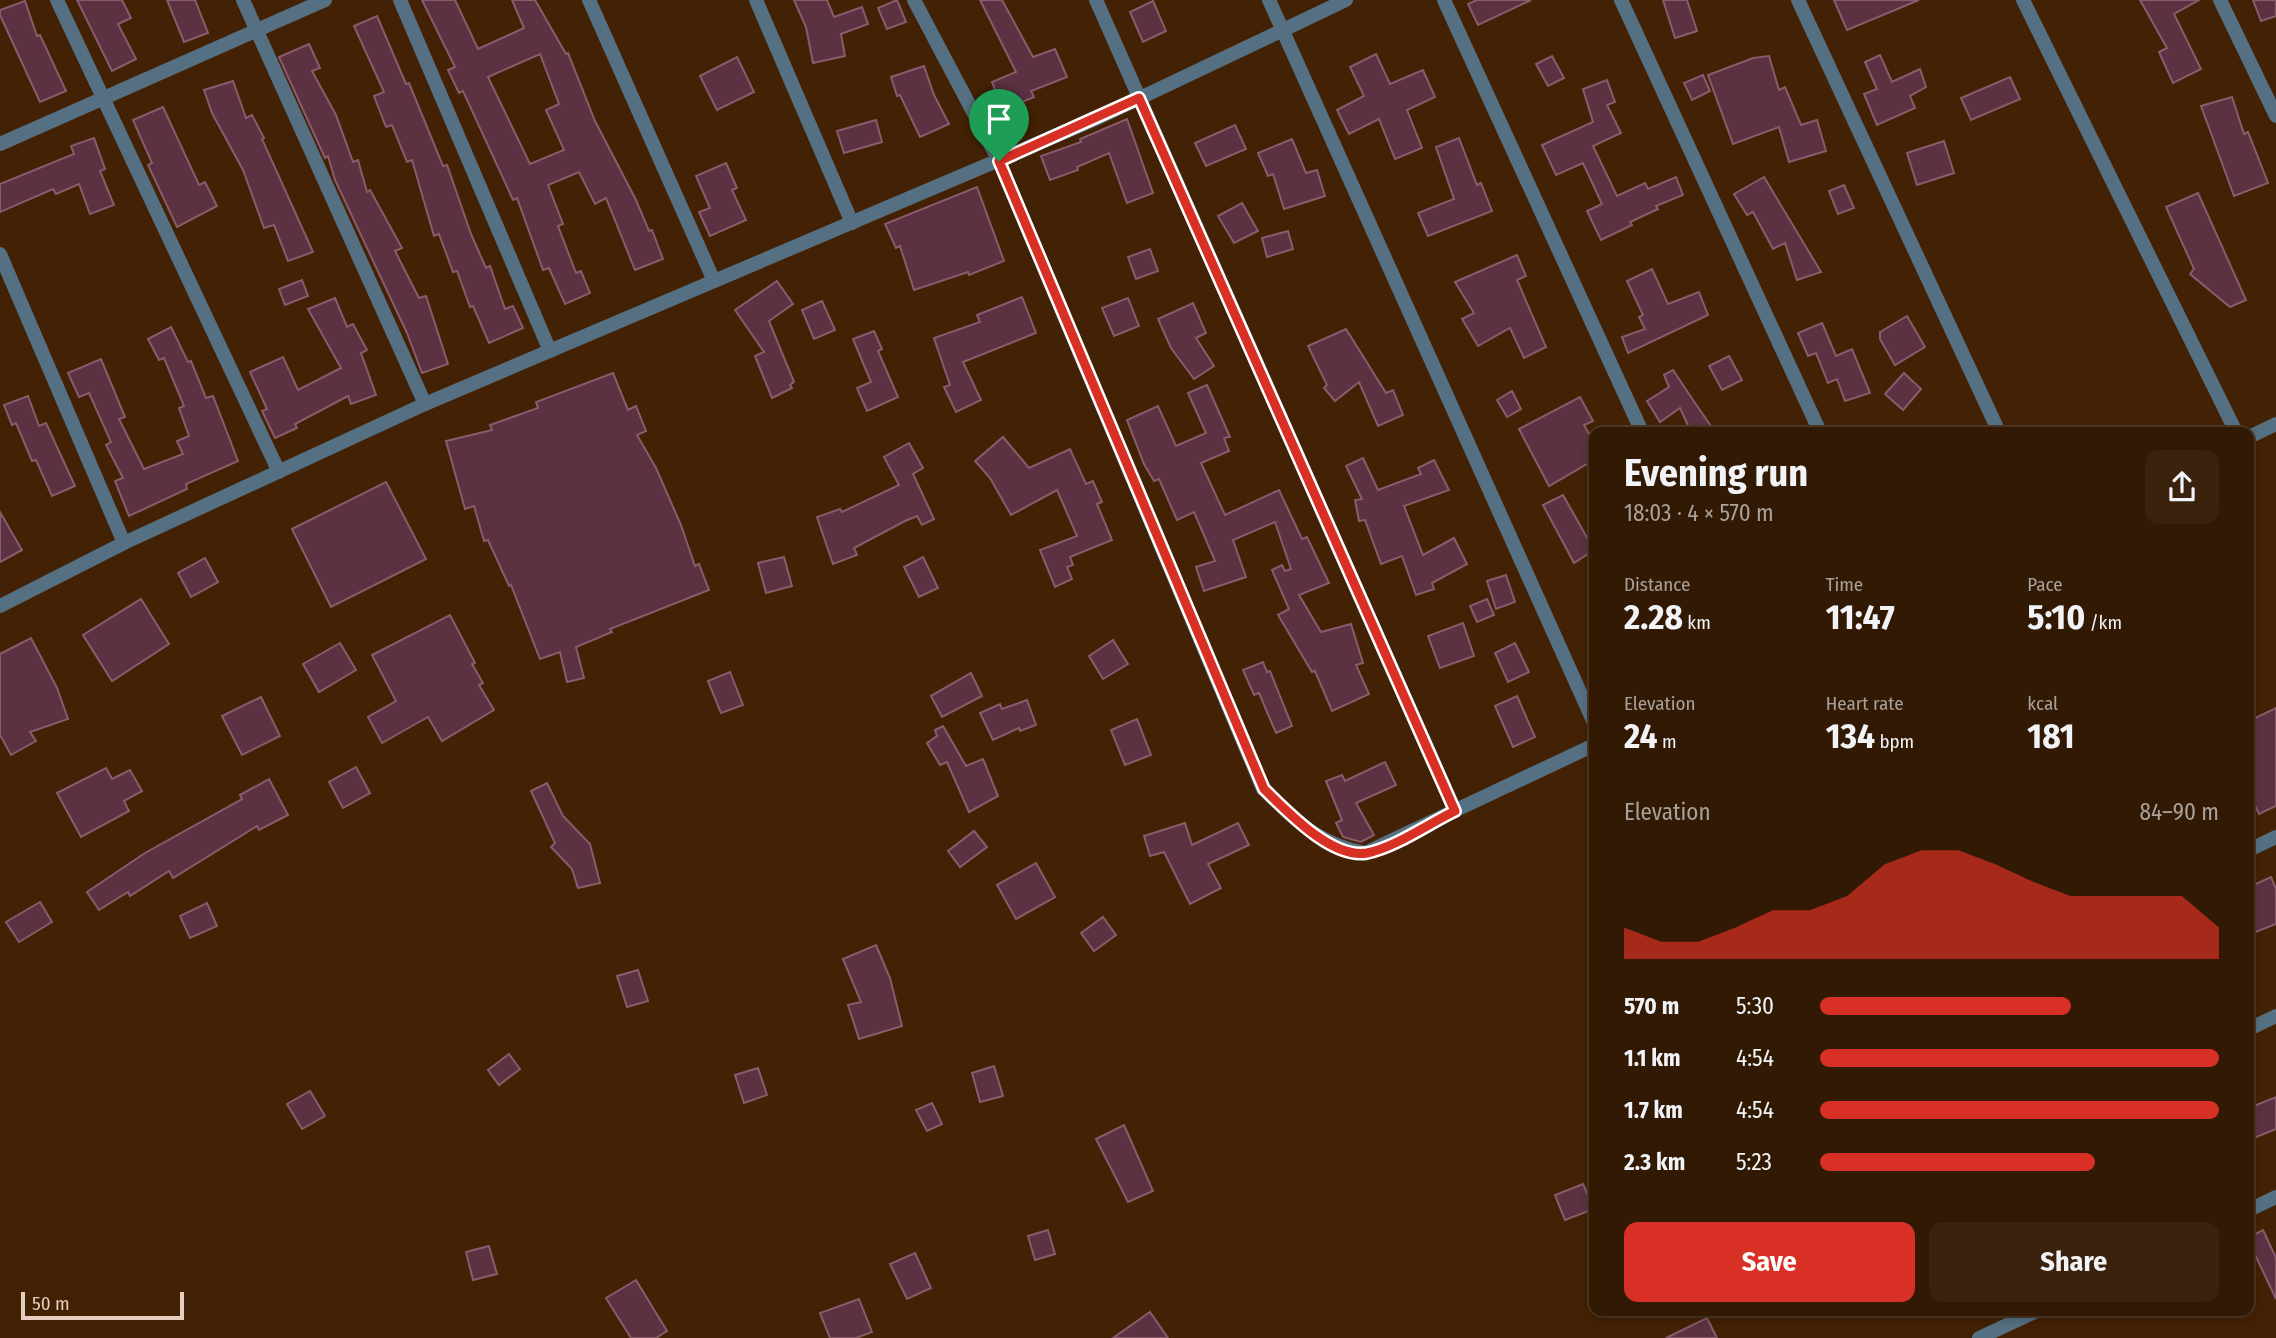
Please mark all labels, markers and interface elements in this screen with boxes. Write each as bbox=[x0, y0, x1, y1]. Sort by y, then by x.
pin bbox=[969, 89, 1029, 161]
icon: arrive bbox=[980, 100, 1018, 138]
text: Evening run bbox=[1624, 450, 1808, 496]
button: share bbox=[2145, 450, 2219, 524]
text: 18:03 · 4 × 570 m bbox=[1624, 499, 1774, 527]
text: Distance bbox=[1624, 573, 1691, 596]
text: Time bbox=[1826, 573, 1863, 596]
text: Pace bbox=[2027, 573, 2063, 596]
text: 2.28 bbox=[1624, 596, 1683, 638]
text: 11:47 bbox=[1826, 596, 1895, 638]
text: 5:10 bbox=[2027, 596, 2085, 638]
text: km bbox=[1683, 611, 1711, 634]
text: /km bbox=[2085, 611, 2122, 634]
text: Elevation bbox=[1624, 692, 1696, 715]
text: Heart rate bbox=[1826, 692, 1904, 715]
text: kcal bbox=[2027, 692, 2058, 715]
text: 24 bbox=[1624, 715, 1658, 757]
text: 134 bbox=[1826, 715, 1875, 757]
text: 181 bbox=[2027, 715, 2075, 757]
text: m bbox=[1658, 730, 1677, 753]
text: bpm bbox=[1875, 730, 1914, 753]
text: Elevation bbox=[1624, 798, 1711, 826]
text: 84–90 m bbox=[2139, 798, 2219, 826]
text: 570 m bbox=[1624, 992, 1679, 1020]
text: 5:30 bbox=[1736, 992, 1774, 1020]
text: 1.1 km bbox=[1624, 1044, 1680, 1072]
text: 4:54 bbox=[1736, 1044, 1774, 1072]
text: 1.7 km bbox=[1624, 1096, 1683, 1124]
text: 4:54 bbox=[1736, 1096, 1774, 1124]
text: 2.3 km bbox=[1624, 1148, 1685, 1176]
text: 5:23 bbox=[1736, 1148, 1772, 1176]
button: Save bbox=[1624, 1222, 1915, 1302]
button: Share bbox=[1929, 1222, 2219, 1302]
scale bar bbox=[21, 1289, 184, 1321]
text: 50 m bbox=[32, 1292, 70, 1315]

